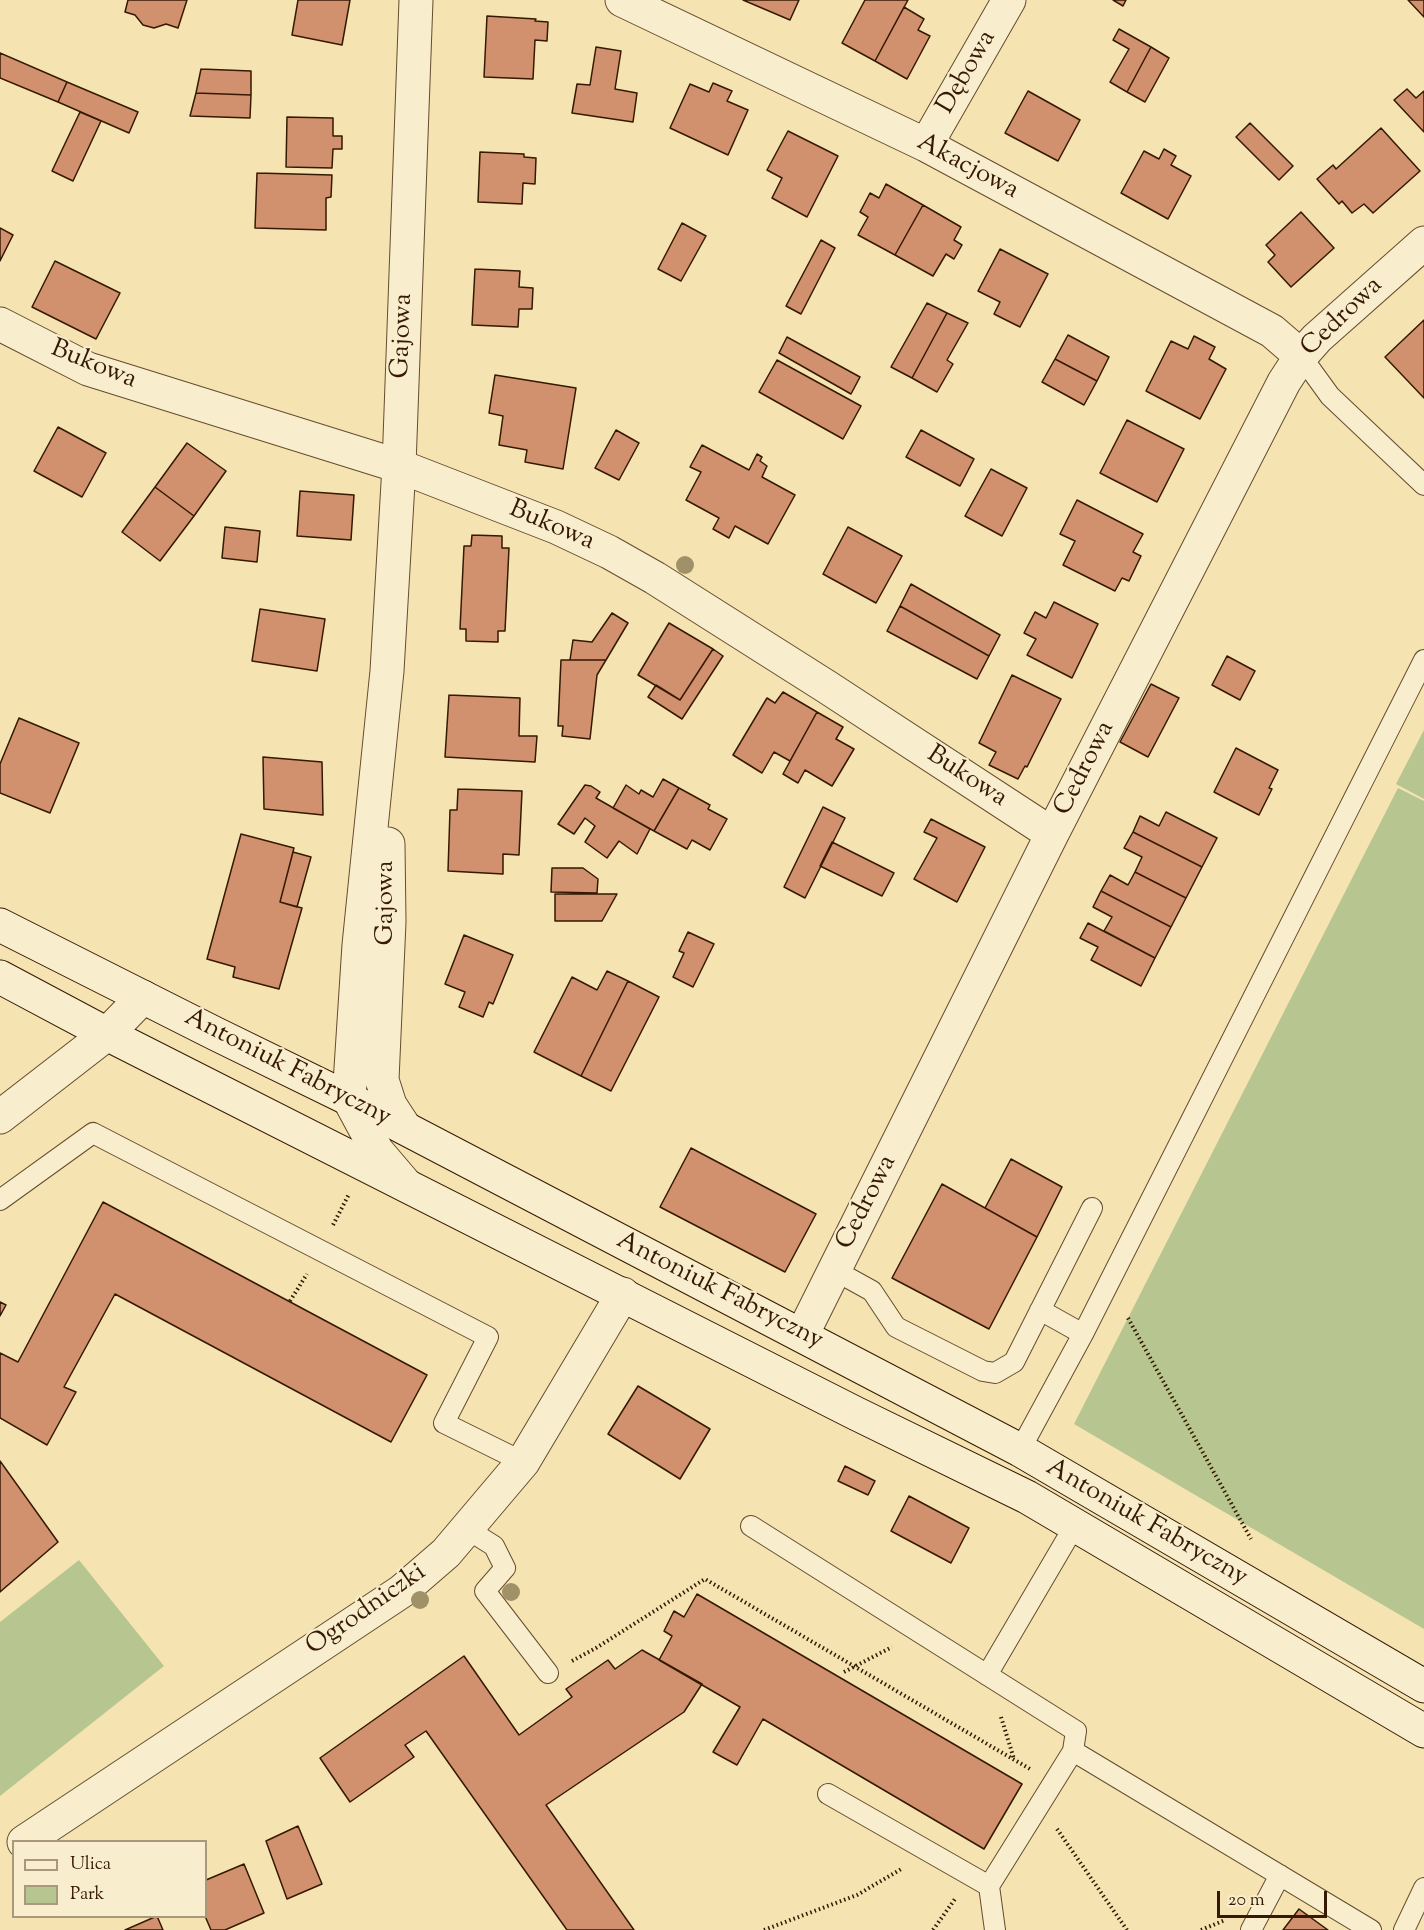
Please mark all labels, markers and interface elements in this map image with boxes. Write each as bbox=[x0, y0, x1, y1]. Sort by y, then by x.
street label: Dębowa bbox=[932, 26, 1004, 120]
street label: Akacjowa bbox=[911, 128, 1023, 208]
street label: Cedrowa bbox=[1296, 272, 1390, 364]
street label: Gajowa bbox=[387, 293, 421, 379]
street label: Bukowa bbox=[45, 335, 141, 397]
street label: Bukowa bbox=[504, 495, 598, 559]
street label: Cedrowa bbox=[1049, 717, 1123, 821]
street label: Bukowa bbox=[920, 740, 1012, 816]
street label: Gajowa bbox=[372, 860, 404, 946]
street label: Antoniuk Fabryczny bbox=[178, 1003, 396, 1135]
street label: Cedrowa bbox=[831, 1151, 905, 1255]
street label: Antoniuk Fabryczny bbox=[610, 1226, 828, 1358]
street label: Antoniuk Fabryczny bbox=[1039, 1454, 1253, 1594]
street label: Ogrodniczki bbox=[301, 1558, 433, 1664]
legend bbox=[12, 1840, 207, 1918]
text: Ulica bbox=[70, 1852, 111, 1878]
scale bar bbox=[1220, 1879, 1330, 1917]
text: Park bbox=[70, 1882, 104, 1908]
text: 20 m bbox=[1228, 1888, 1265, 1914]

